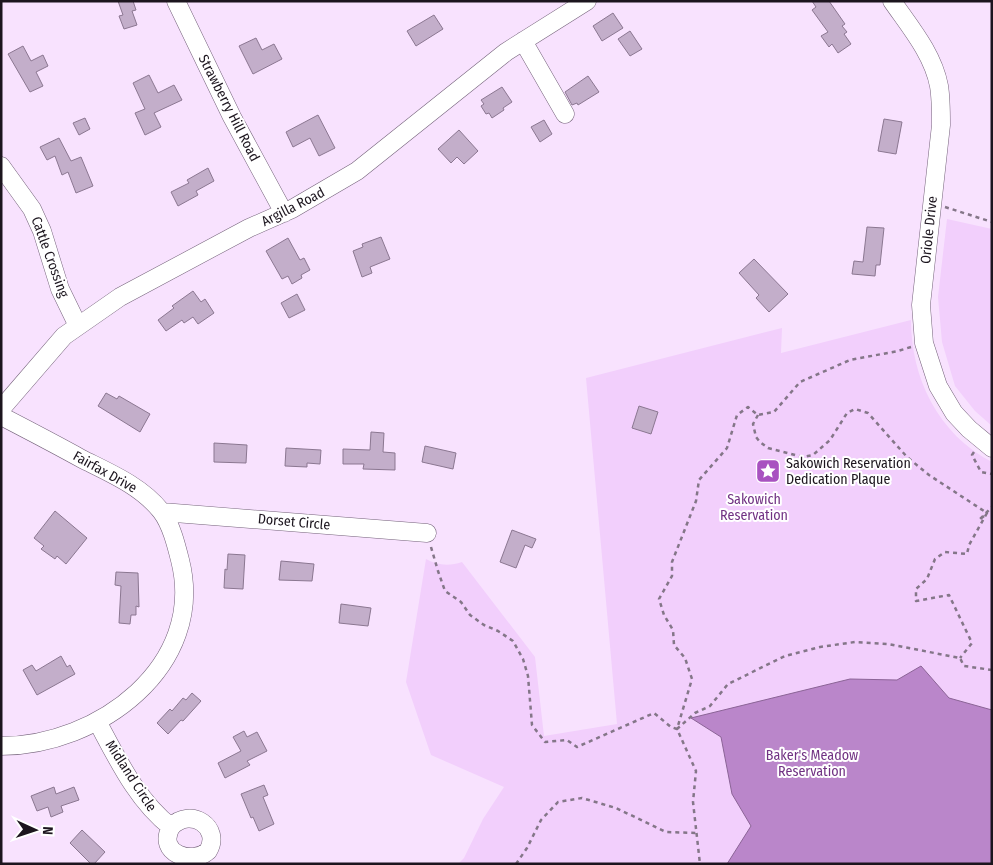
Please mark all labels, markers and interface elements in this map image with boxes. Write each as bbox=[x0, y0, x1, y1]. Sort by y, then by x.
street label: Strawberry Hill Road bbox=[195, 52, 263, 164]
street label: Argilla Road bbox=[259, 184, 327, 230]
street label: Oriole Drive bbox=[917, 195, 941, 265]
street label: Cattle Crossing bbox=[28, 214, 73, 300]
street label: Fairfax Drive bbox=[70, 447, 140, 497]
place label: Sakowich Reservation Dedication Plaque bbox=[786, 455, 911, 488]
place icon: Sakowich Reservation Dedication Plaque bbox=[755, 458, 781, 484]
park label: Sakowich Reservation bbox=[720, 491, 788, 524]
street label: Dorset Circle bbox=[257, 510, 331, 534]
street label: Midland Circle bbox=[102, 737, 160, 815]
park label: Baker's Meadow Reservation bbox=[766, 747, 858, 780]
north arrow bbox=[10, 805, 60, 855]
text: N bbox=[39, 826, 56, 835]

